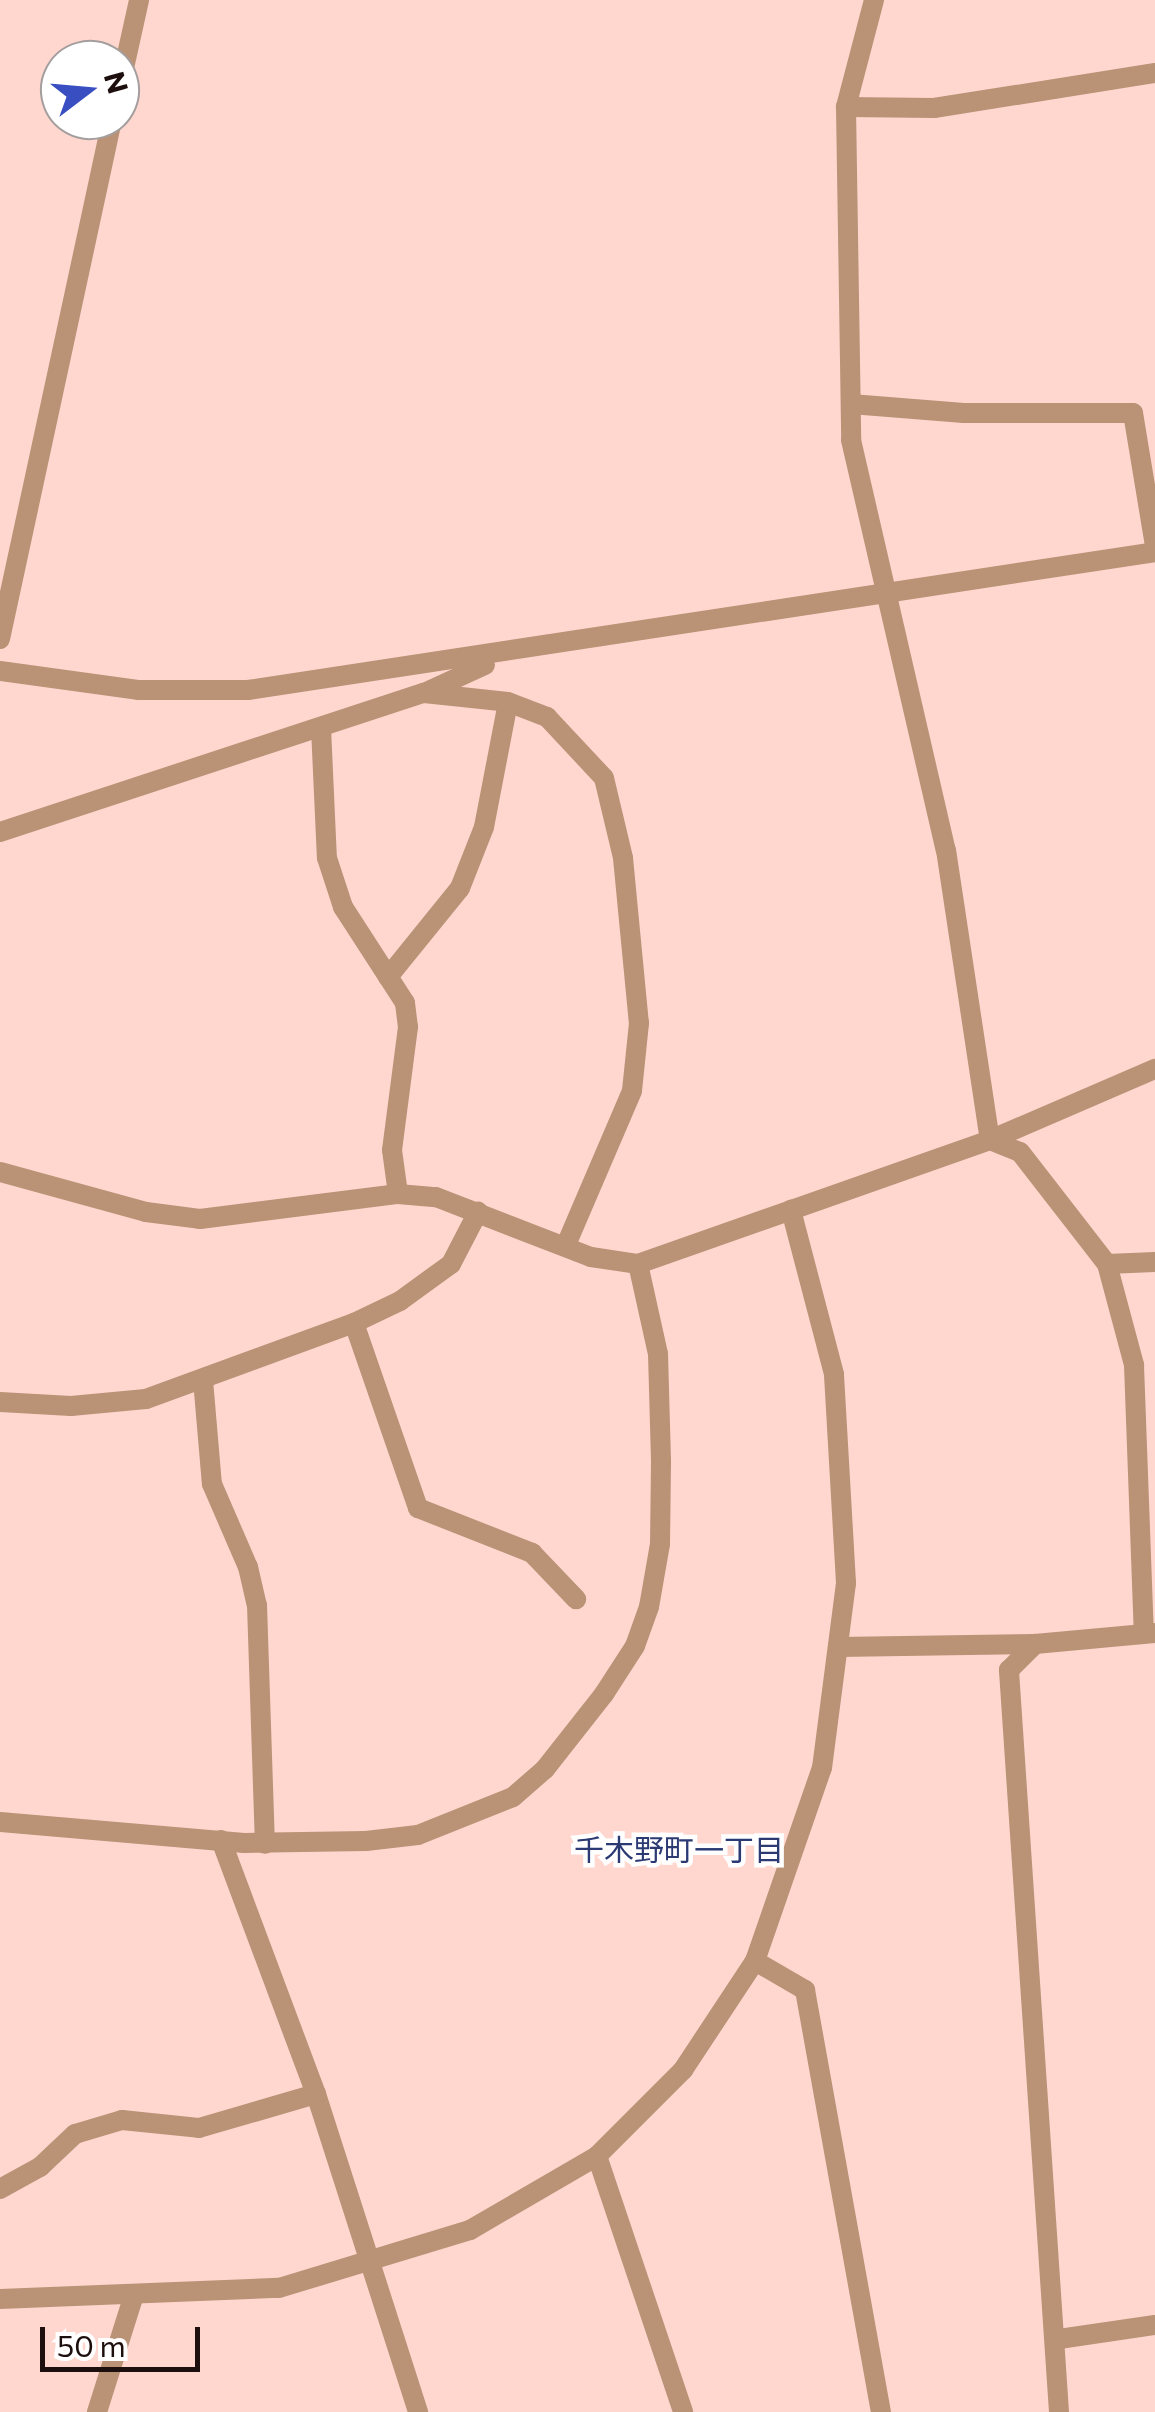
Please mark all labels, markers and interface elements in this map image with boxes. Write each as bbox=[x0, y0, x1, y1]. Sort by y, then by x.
north arrow bbox=[40, 40, 140, 140]
text: N bbox=[98, 68, 136, 97]
district label: 千木野町一丁目 bbox=[574, 1831, 784, 1867]
scale bar bbox=[45, 2307, 205, 2369]
text: 50 m bbox=[57, 2326, 126, 2363]

